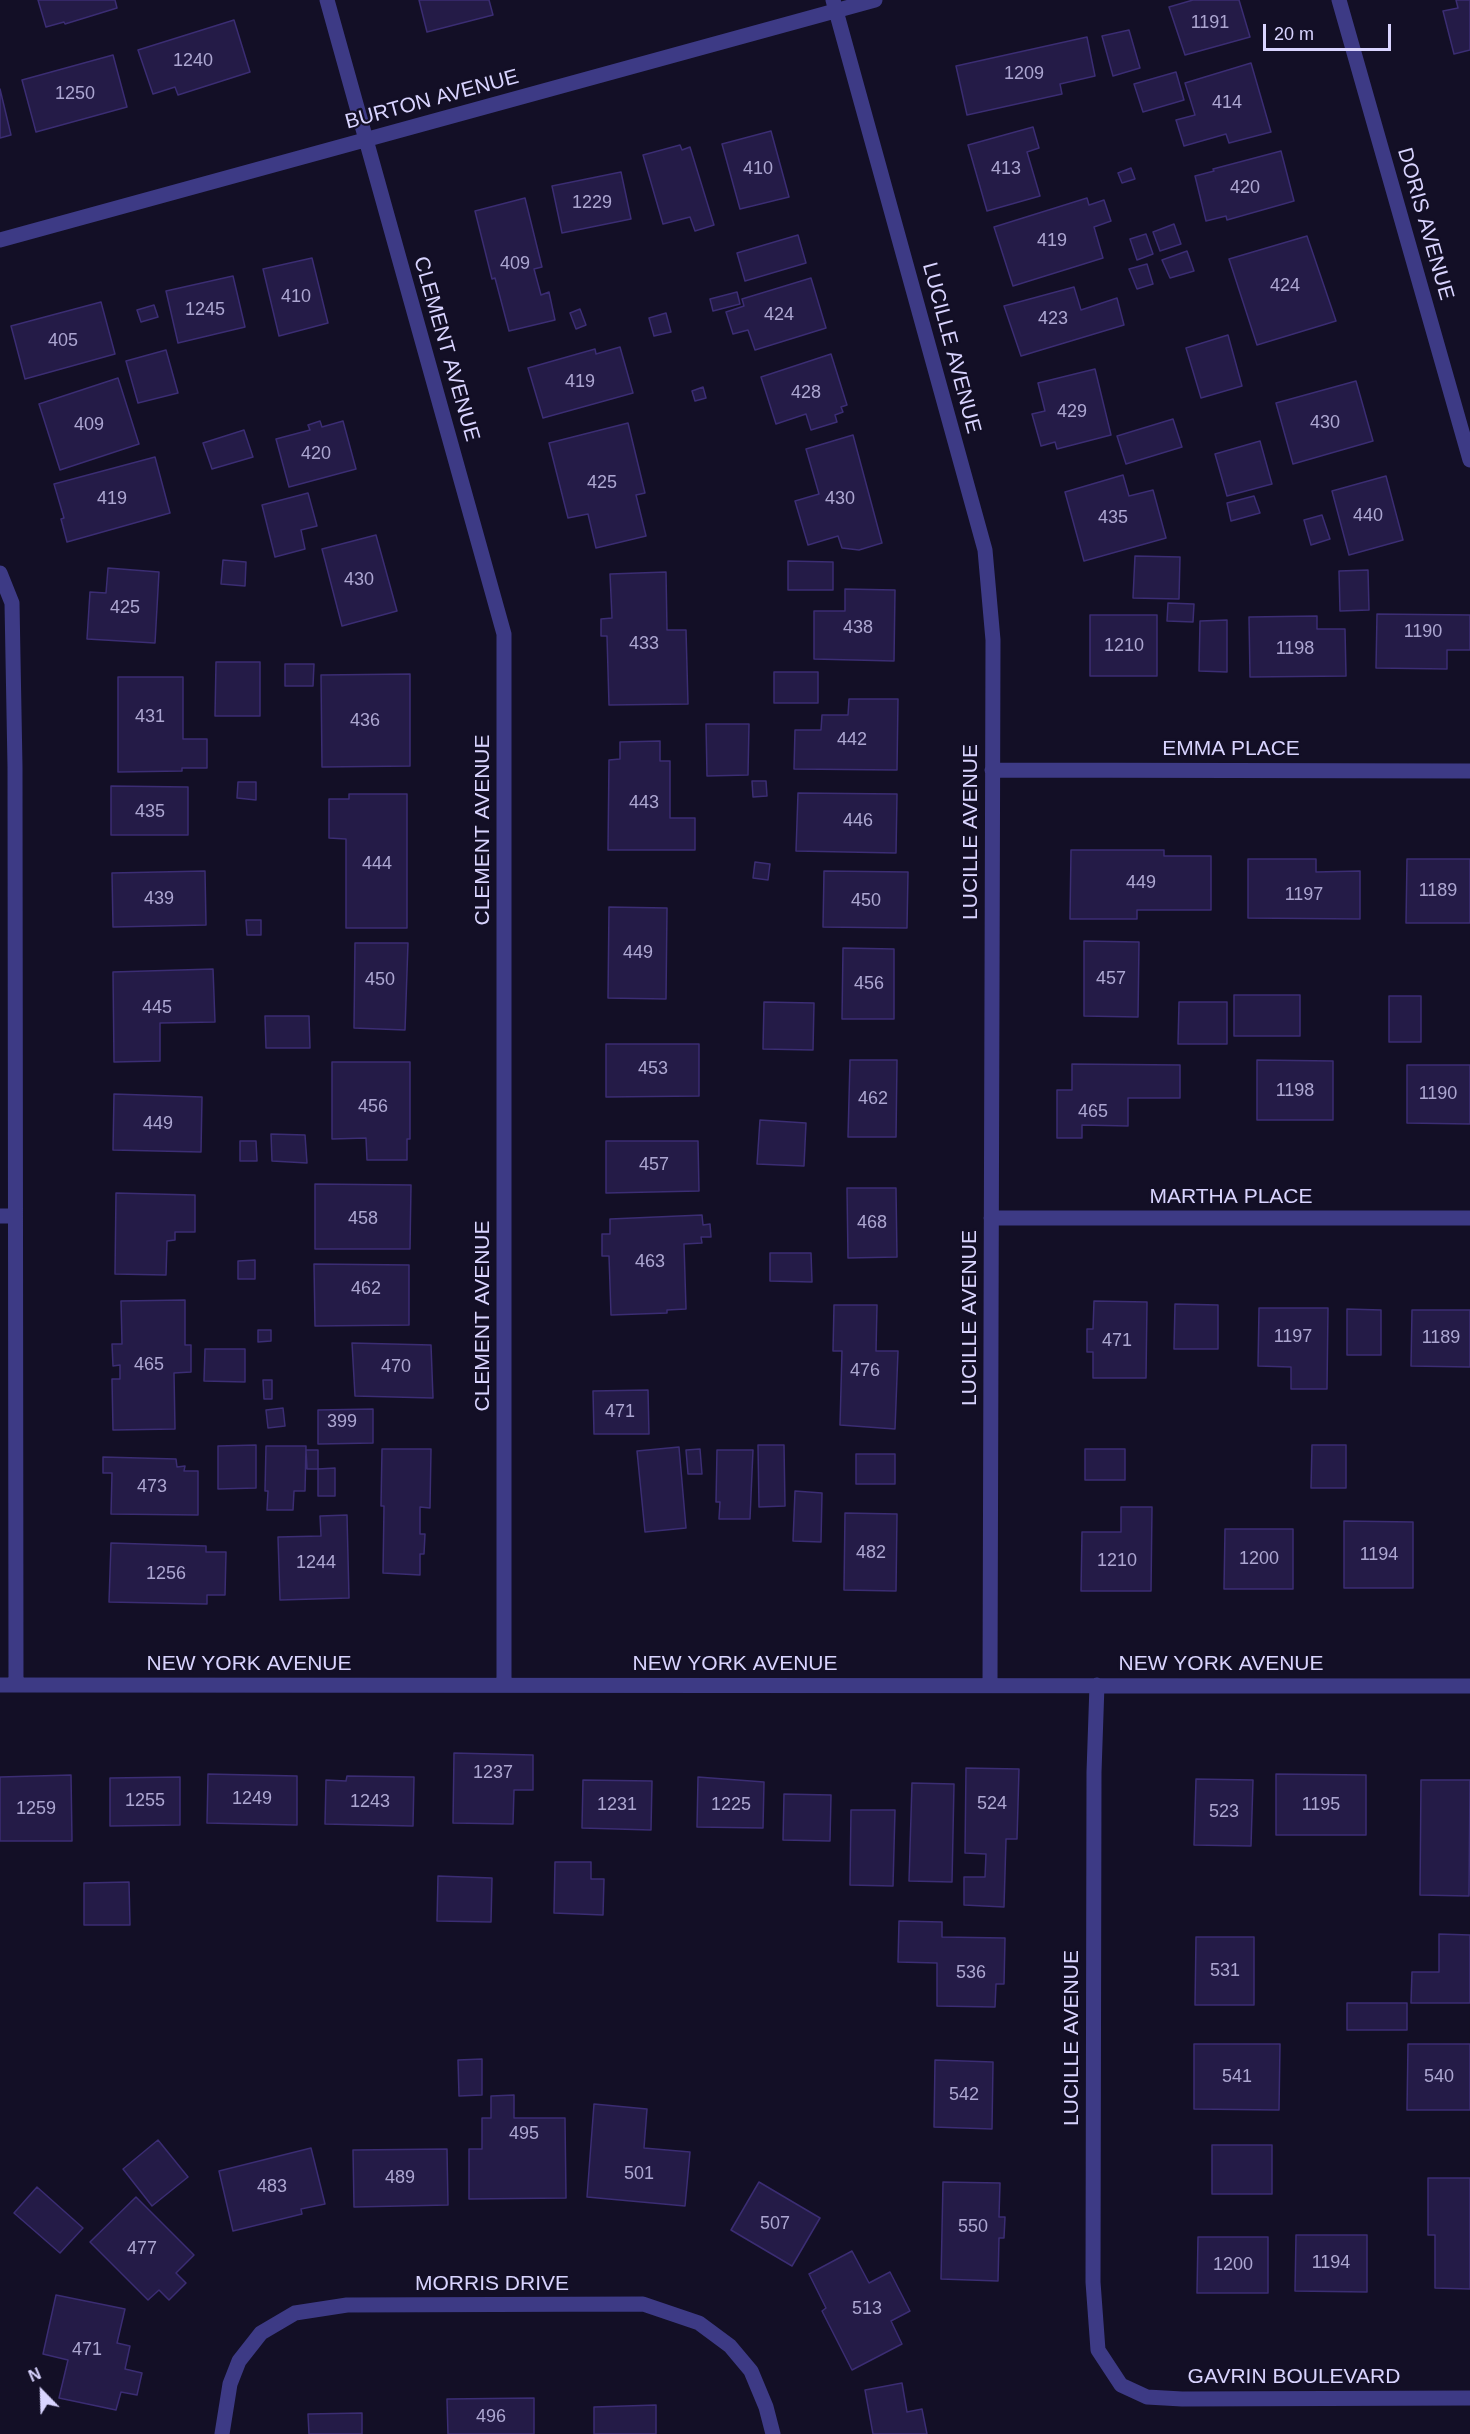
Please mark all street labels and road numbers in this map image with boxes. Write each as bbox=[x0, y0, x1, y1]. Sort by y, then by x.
street label: BURTON AVENUE bbox=[343, 65, 521, 135]
street label: DORIS AVENUE bbox=[1391, 145, 1459, 303]
street label: CLEMENT AVENUE bbox=[408, 254, 484, 444]
street label: LUCILLE AVENUE bbox=[916, 260, 986, 436]
street label: CLEMENT AVENUE bbox=[470, 735, 496, 925]
street label: EMMA PLACE bbox=[1162, 736, 1300, 762]
street label: LUCILLE AVENUE bbox=[958, 744, 984, 920]
street label: MARTHA PLACE bbox=[1150, 1184, 1312, 1210]
street label: CLEMENT AVENUE bbox=[470, 1221, 496, 1411]
street label: LUCILLE AVENUE bbox=[957, 1230, 983, 1406]
street label: NEW YORK AVENUE bbox=[147, 1651, 351, 1677]
street label: NEW YORK AVENUE bbox=[633, 1651, 837, 1677]
street label: NEW YORK AVENUE bbox=[1119, 1651, 1323, 1677]
street label: LUCILLE AVENUE bbox=[1059, 1950, 1085, 2126]
street label: MORRIS DRIVE bbox=[415, 2271, 569, 2297]
street label: GAVRIN BOULEVARD bbox=[1188, 2364, 1400, 2390]

